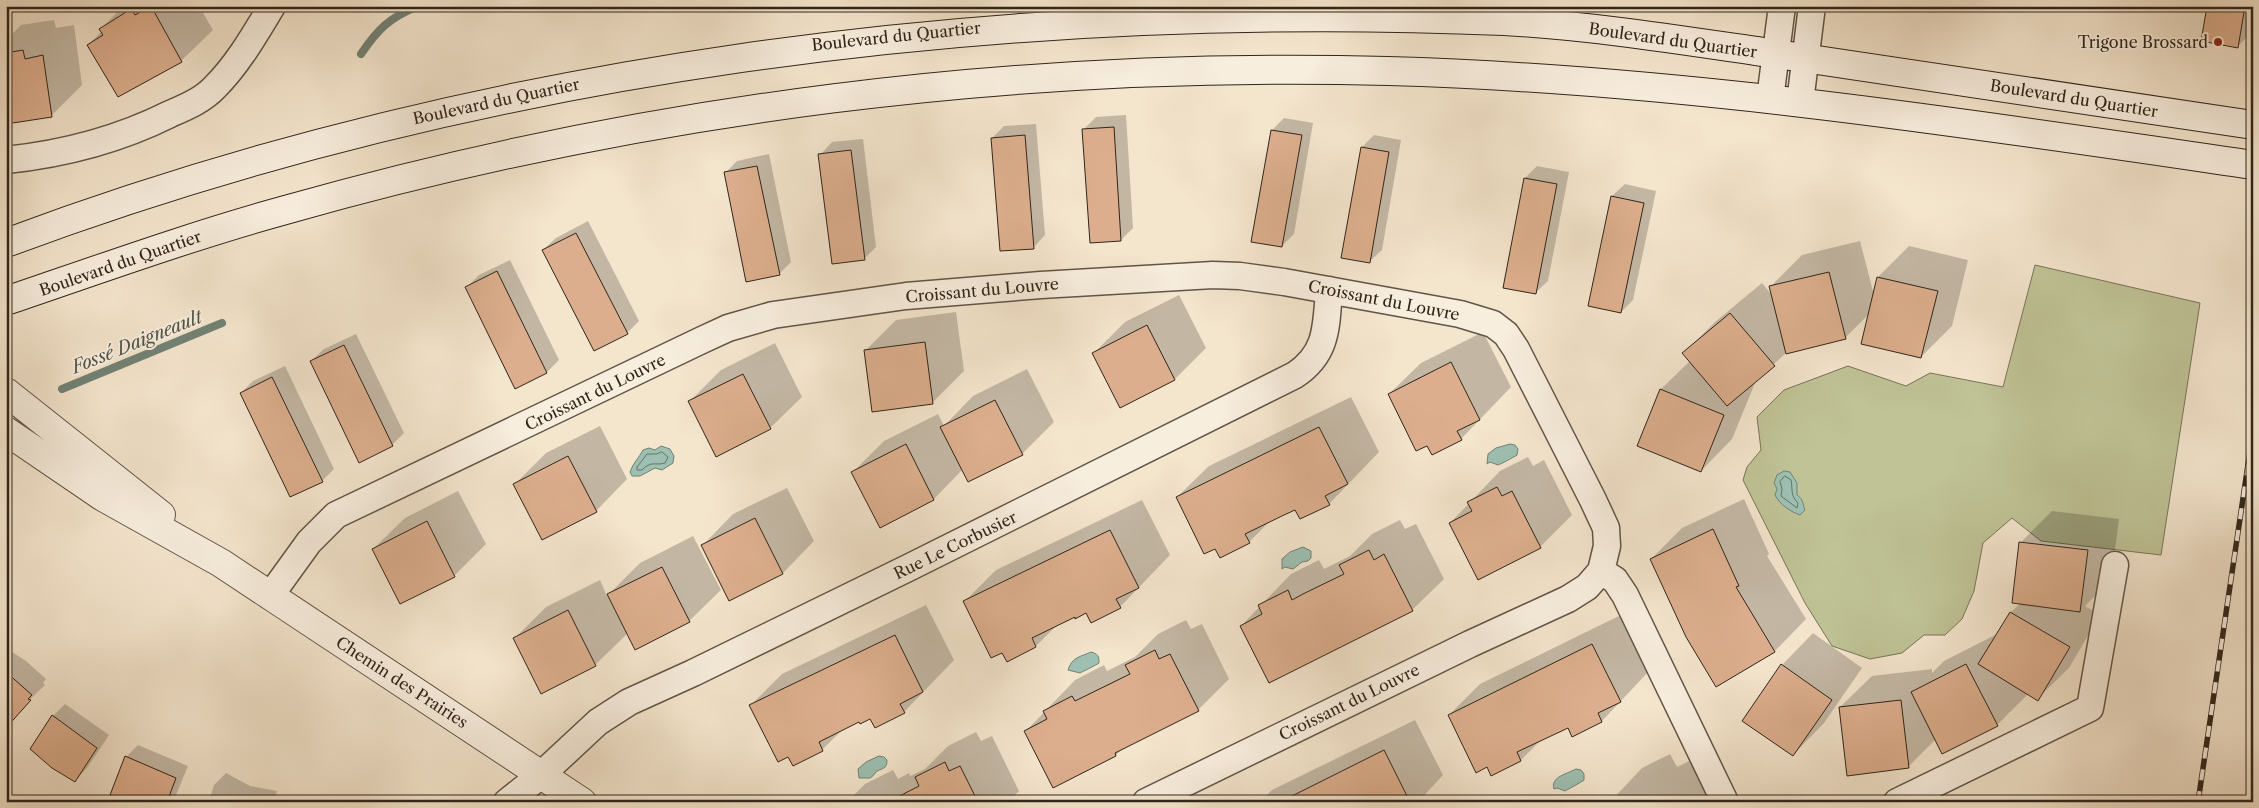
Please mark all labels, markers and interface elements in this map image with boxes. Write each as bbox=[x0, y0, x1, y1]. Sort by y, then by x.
street label: Boulevard du Quartier bbox=[810, 17, 982, 55]
street label: Boulevard du Quartier bbox=[1588, 18, 1759, 62]
place label: Trigone Brossard bbox=[2078, 32, 2208, 52]
marker: Trigone Brossard bbox=[2212, 36, 2224, 48]
street label: Boulevard du Quartier bbox=[411, 74, 581, 128]
street label: Boulevard du Quartier bbox=[1989, 75, 2160, 121]
street label: Boulevard du Quartier bbox=[36, 226, 204, 300]
street label: Croissant du Louvre bbox=[904, 273, 1060, 307]
street label: Croissant du Louvre bbox=[1307, 276, 1461, 325]
water label: Fossé Daigneault bbox=[67, 305, 207, 379]
street label: Croissant du Louvre bbox=[521, 349, 669, 435]
street label: Rue Le Corbusier bbox=[890, 506, 1020, 583]
street label: Chemin des Prairies bbox=[332, 632, 472, 732]
street label: Croissant du Louvre bbox=[1275, 659, 1423, 745]

